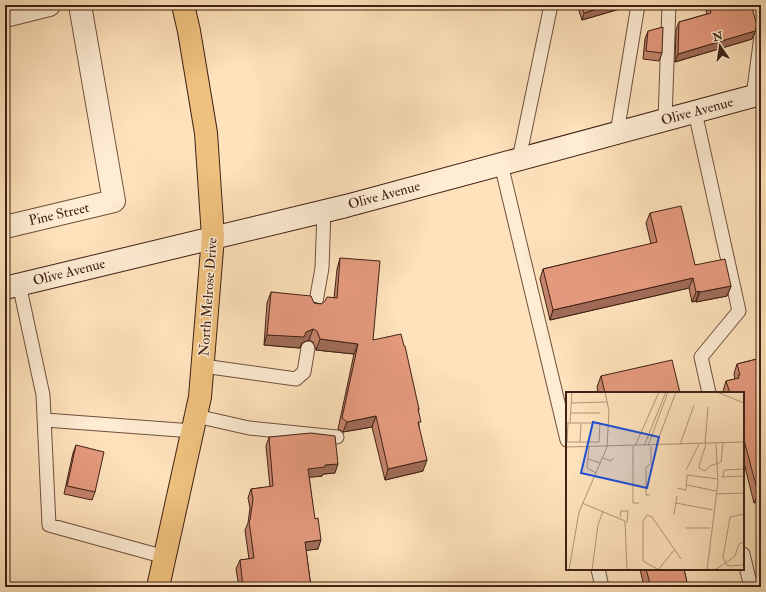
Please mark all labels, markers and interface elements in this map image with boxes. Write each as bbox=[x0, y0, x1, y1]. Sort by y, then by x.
north arrow bbox=[700, 26, 740, 66]
text: N bbox=[711, 29, 725, 44]
street label: Olive Avenue bbox=[659, 93, 735, 129]
street label: Olive Avenue bbox=[346, 177, 422, 213]
street label: Pine Street bbox=[27, 199, 91, 229]
street label: North Melrose Drive bbox=[195, 237, 221, 357]
street label: Olive Avenue bbox=[31, 255, 107, 289]
inset map bbox=[566, 392, 744, 570]

